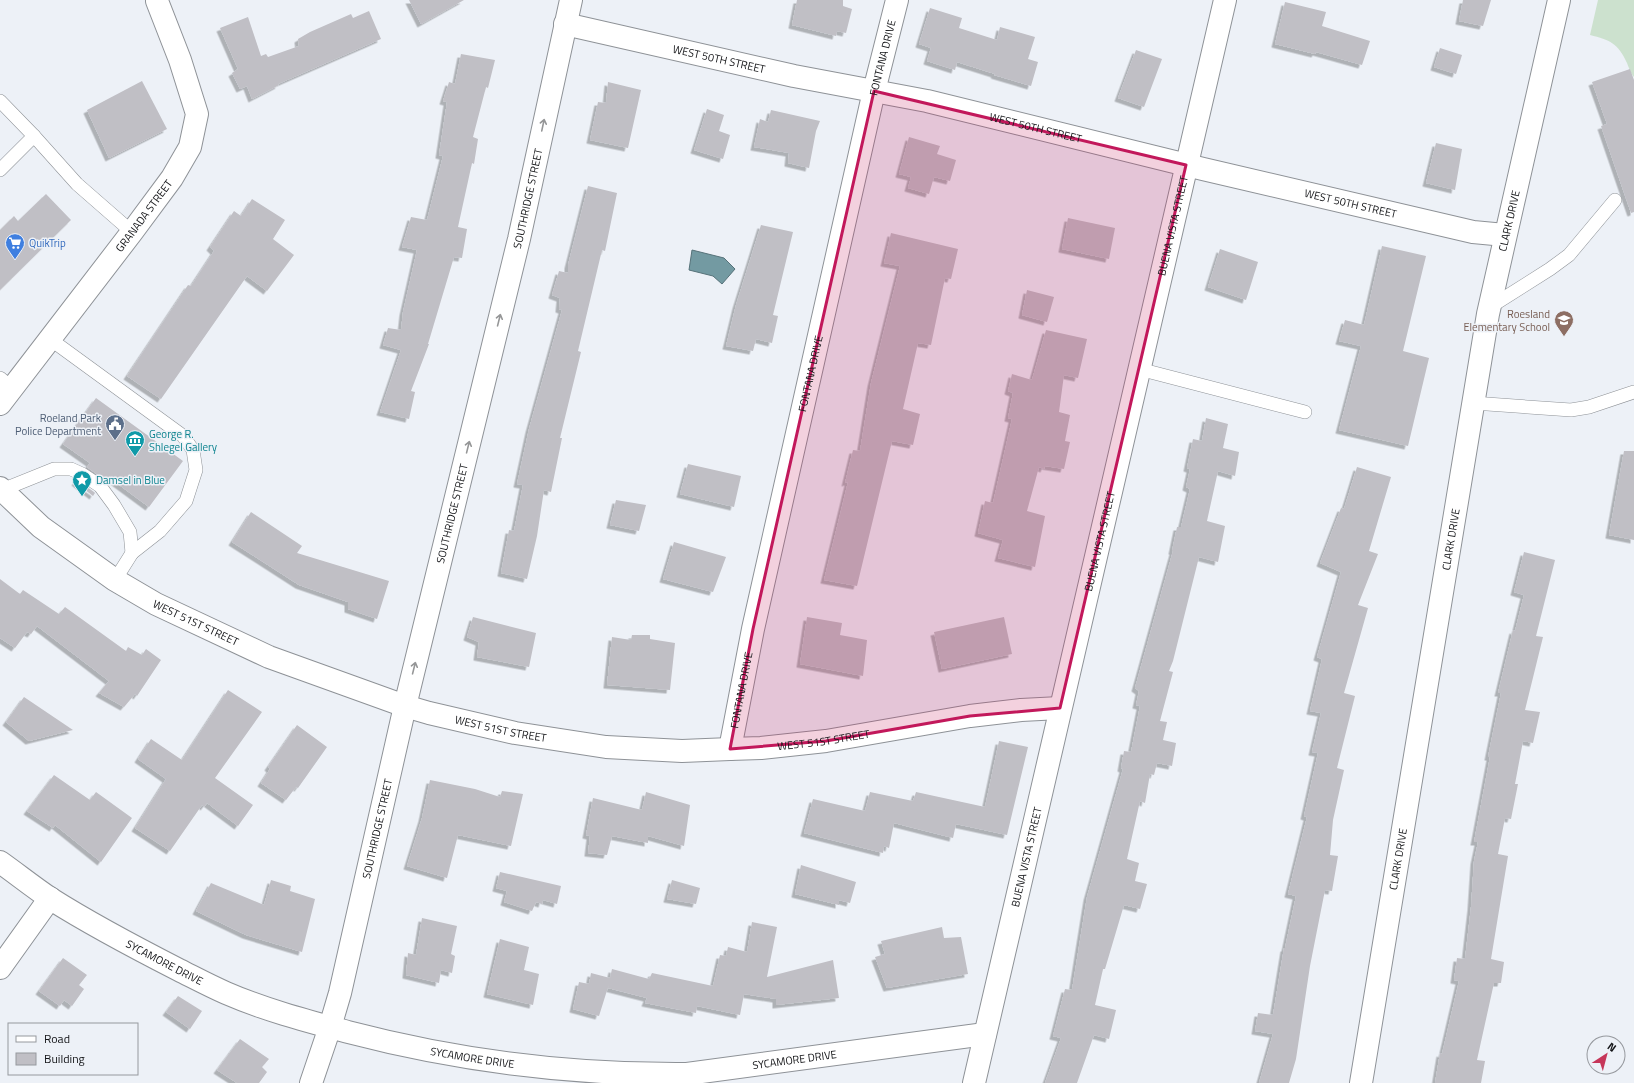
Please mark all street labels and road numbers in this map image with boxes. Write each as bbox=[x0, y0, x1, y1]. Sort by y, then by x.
street label: FONTANA DRIVE bbox=[865, 18, 900, 97]
street label: WEST 50TH STREET bbox=[671, 41, 767, 77]
street label: WEST 50TH STREET bbox=[988, 109, 1084, 147]
street label: SOUTHRIDGE STREET bbox=[509, 147, 547, 250]
street label: BUENA VISTA STREET bbox=[1153, 174, 1192, 277]
street label: GRANADA STREET bbox=[112, 176, 176, 255]
street label: WEST 50TH STREET bbox=[1303, 185, 1399, 222]
street label: CLARK DRIVE bbox=[1494, 189, 1524, 253]
street label: FONTANA DRIVE bbox=[794, 334, 827, 413]
street label: SOUTHRIDGE STREET bbox=[432, 462, 472, 565]
street label: BUENA VISTA STREET bbox=[1080, 490, 1119, 593]
street label: CLARK DRIVE bbox=[1438, 507, 1464, 571]
street label: WEST 51ST STREET bbox=[150, 596, 241, 650]
street label: FONTANA DRIVE bbox=[726, 650, 756, 730]
street label: WEST 51ST STREET bbox=[453, 711, 548, 746]
street label: WEST 51ST STREET bbox=[777, 726, 871, 754]
street label: SOUTHRIDGE STREET bbox=[358, 777, 396, 880]
street label: BUENA VISTA STREET bbox=[1007, 805, 1046, 909]
street label: CLARK DRIVE bbox=[1385, 827, 1411, 891]
street label: SYCAMORE DRIVE bbox=[123, 936, 206, 989]
street label: SYCAMORE DRIVE bbox=[429, 1043, 515, 1072]
street label: SYCAMORE DRIVE bbox=[751, 1046, 838, 1073]

